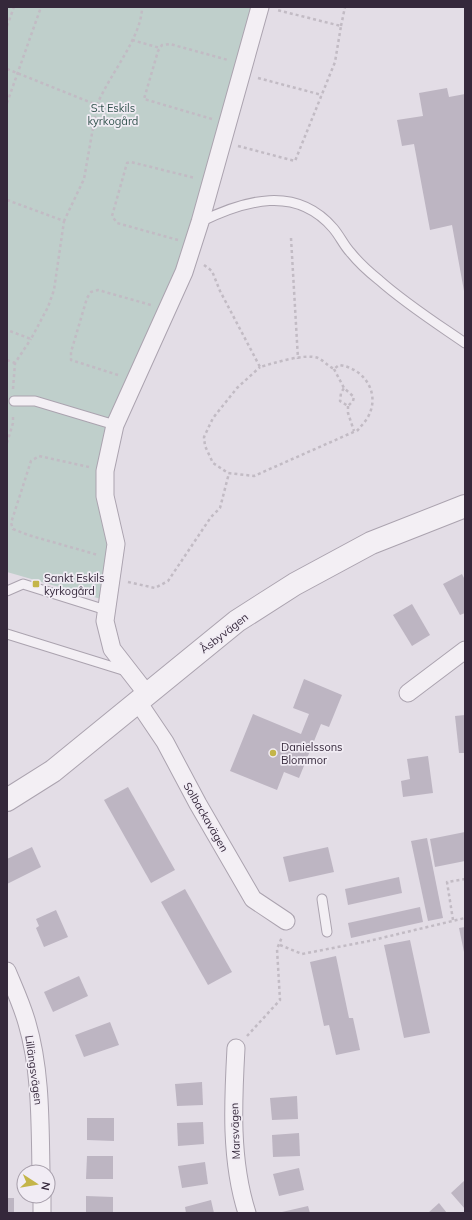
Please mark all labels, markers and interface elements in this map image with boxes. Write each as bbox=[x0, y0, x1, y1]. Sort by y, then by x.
park label: S:t Eskils kyrkogård bbox=[88, 101, 138, 128]
place label: Sankt Eskils kyrkogård bbox=[44, 571, 104, 598]
marker: Sankt Eskils kyrkogård bbox=[31, 579, 41, 589]
street label: Åsbyvägen bbox=[196, 609, 251, 656]
place label: Danielssons Blommor bbox=[281, 740, 343, 767]
marker: Danielssons Blommor bbox=[268, 748, 278, 758]
street label: Solbackavägen bbox=[180, 780, 232, 854]
street label: Lillängsvägen bbox=[22, 1034, 46, 1106]
street label: Marsvägen bbox=[227, 1102, 243, 1160]
north arrow bbox=[16, 1164, 56, 1204]
text: N bbox=[38, 1181, 53, 1192]

